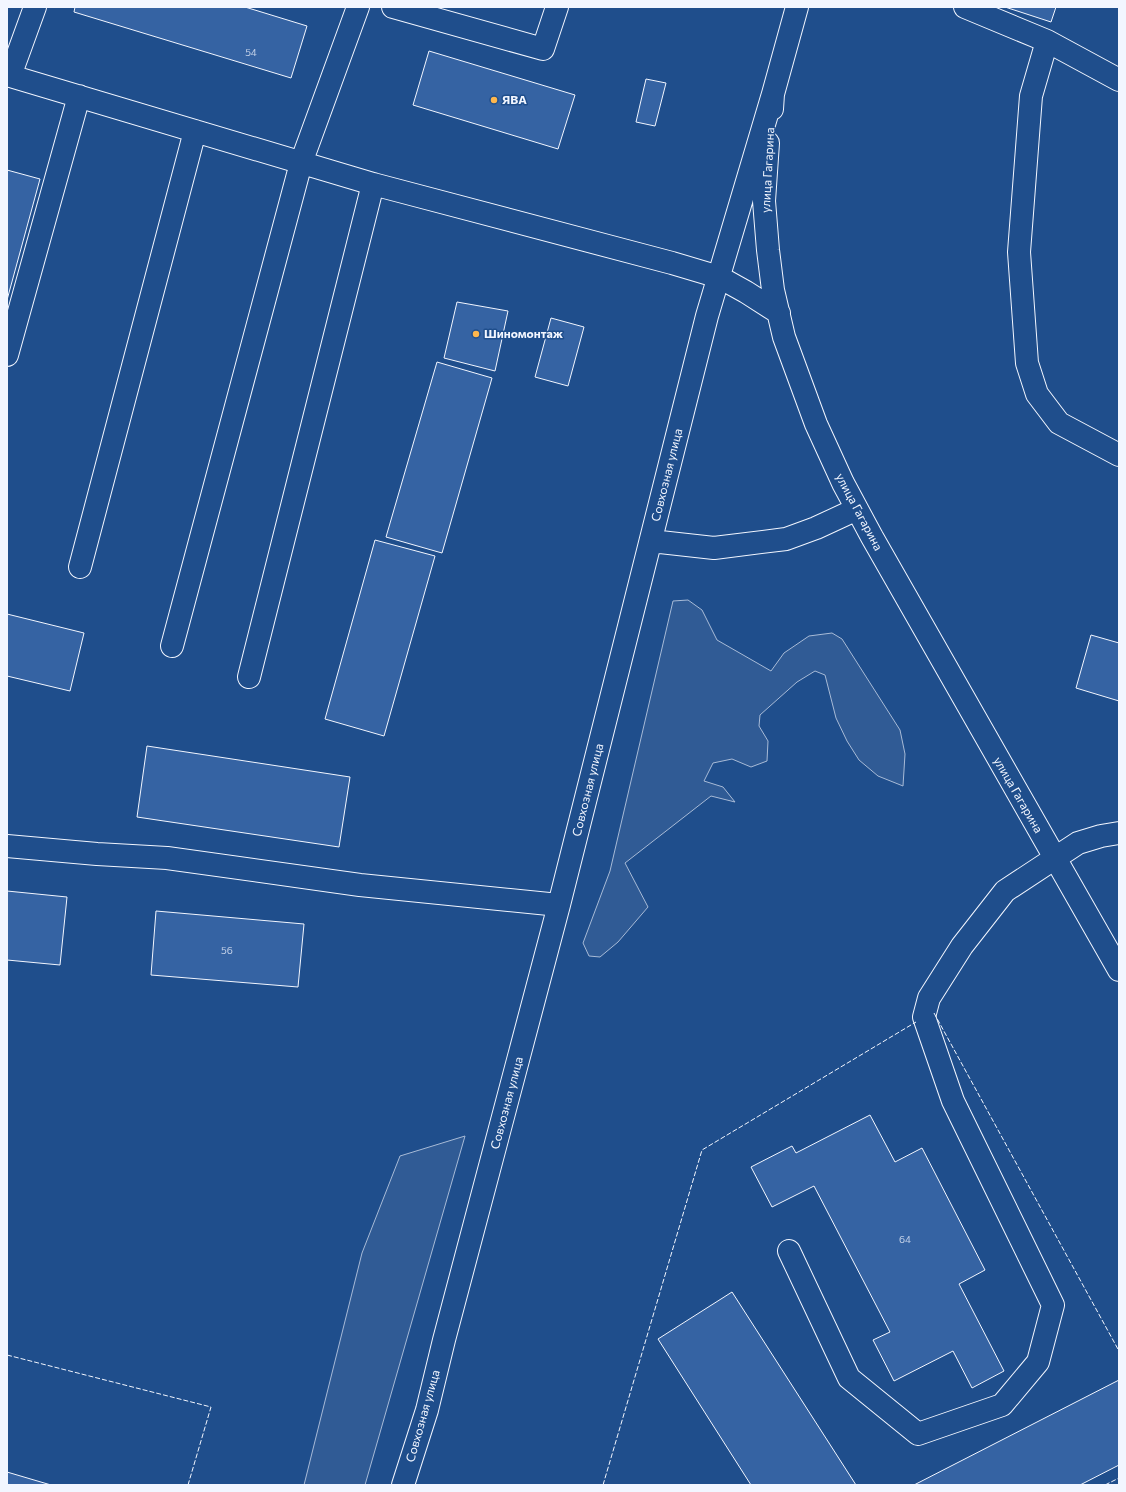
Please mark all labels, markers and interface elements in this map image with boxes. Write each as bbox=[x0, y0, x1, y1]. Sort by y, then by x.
house number: 54 bbox=[245, 46, 257, 58]
place label: ЯВА bbox=[502, 92, 527, 106]
marker: ЯВА bbox=[489, 95, 499, 105]
street label: улица Гагарина bbox=[758, 127, 776, 213]
place label: Шиномонтаж bbox=[484, 326, 564, 340]
marker: Шиномонтаж bbox=[471, 329, 481, 339]
street label: Совхозная улица bbox=[648, 427, 684, 523]
street label: улица Гагарина bbox=[834, 470, 886, 553]
street label: Совхозная улица bbox=[569, 742, 605, 838]
street label: улица Гагарина bbox=[991, 754, 1046, 835]
house number: 56 bbox=[221, 944, 233, 956]
street label: Совхозная улица bbox=[487, 1055, 525, 1151]
house number: 64 bbox=[899, 1233, 911, 1245]
street label: Совхозная улица bbox=[402, 1368, 442, 1463]

